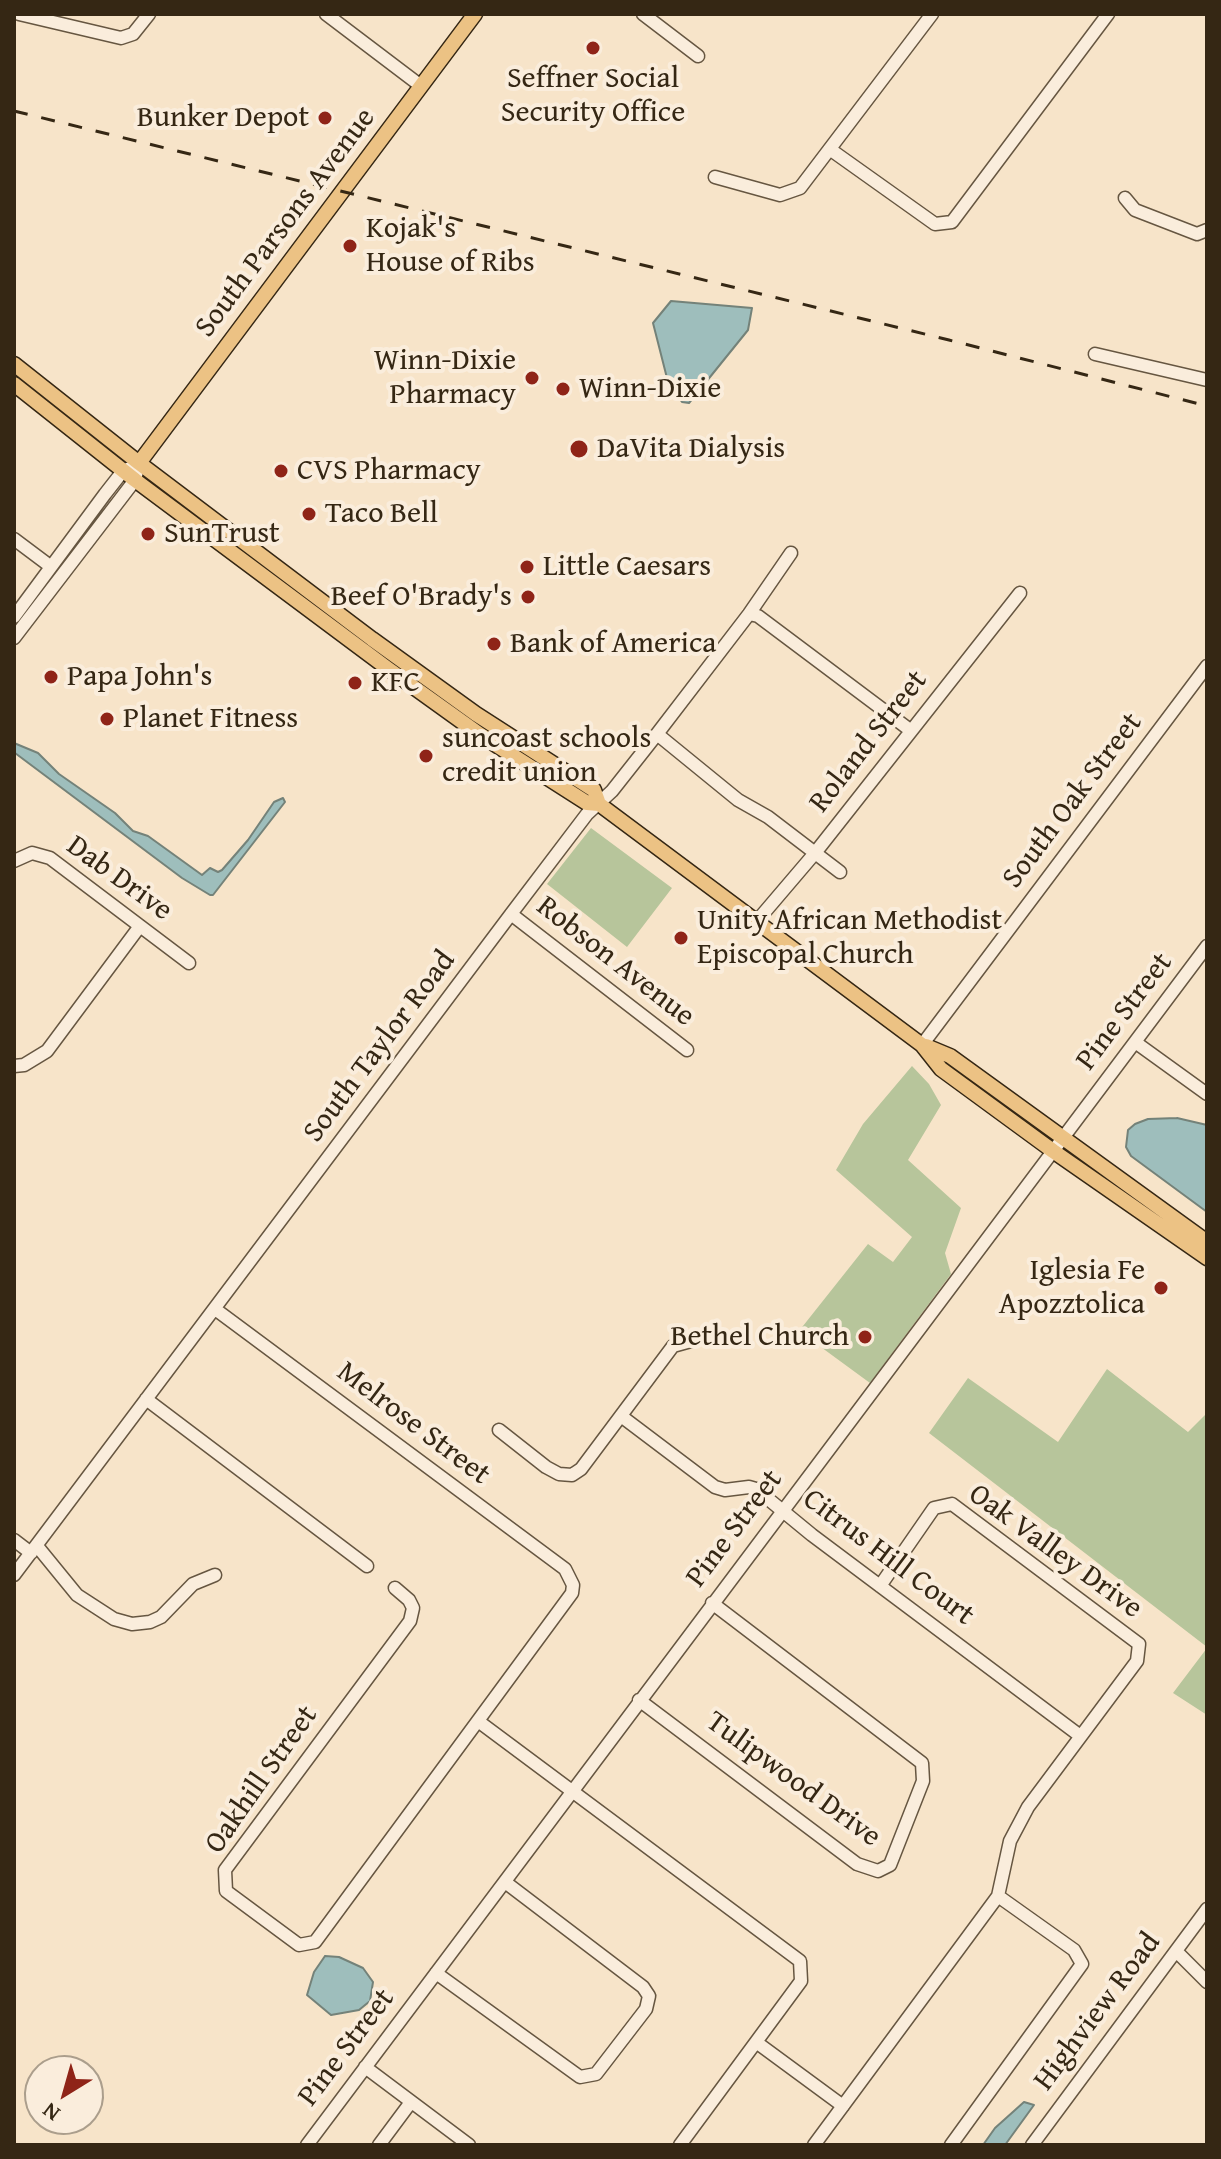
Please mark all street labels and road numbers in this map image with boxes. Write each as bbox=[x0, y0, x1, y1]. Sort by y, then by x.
street label: South Parsons Avenue bbox=[188, 101, 384, 345]
street label: Roland Street bbox=[802, 664, 936, 820]
street label: South Oak Street bbox=[995, 706, 1151, 896]
street label: Dab Drive bbox=[59, 829, 179, 929]
street label: Robson Avenue bbox=[529, 889, 701, 1035]
street label: South Taylor Road bbox=[296, 944, 464, 1150]
street label: Pine Street bbox=[1069, 946, 1181, 1078]
street label: Melrose Street bbox=[329, 1355, 497, 1493]
street label: Pine Street bbox=[679, 1463, 791, 1595]
street label: Oak Valley Drive bbox=[961, 1477, 1149, 1627]
street label: Citrus Hill Court bbox=[795, 1482, 981, 1634]
street label: Oakhill Street bbox=[198, 1699, 326, 1861]
street label: Tulipwood Drive bbox=[698, 1704, 888, 1856]
street label: Highview Road bbox=[1027, 1926, 1169, 2098]
street label: Pine Street bbox=[291, 1982, 403, 2114]

